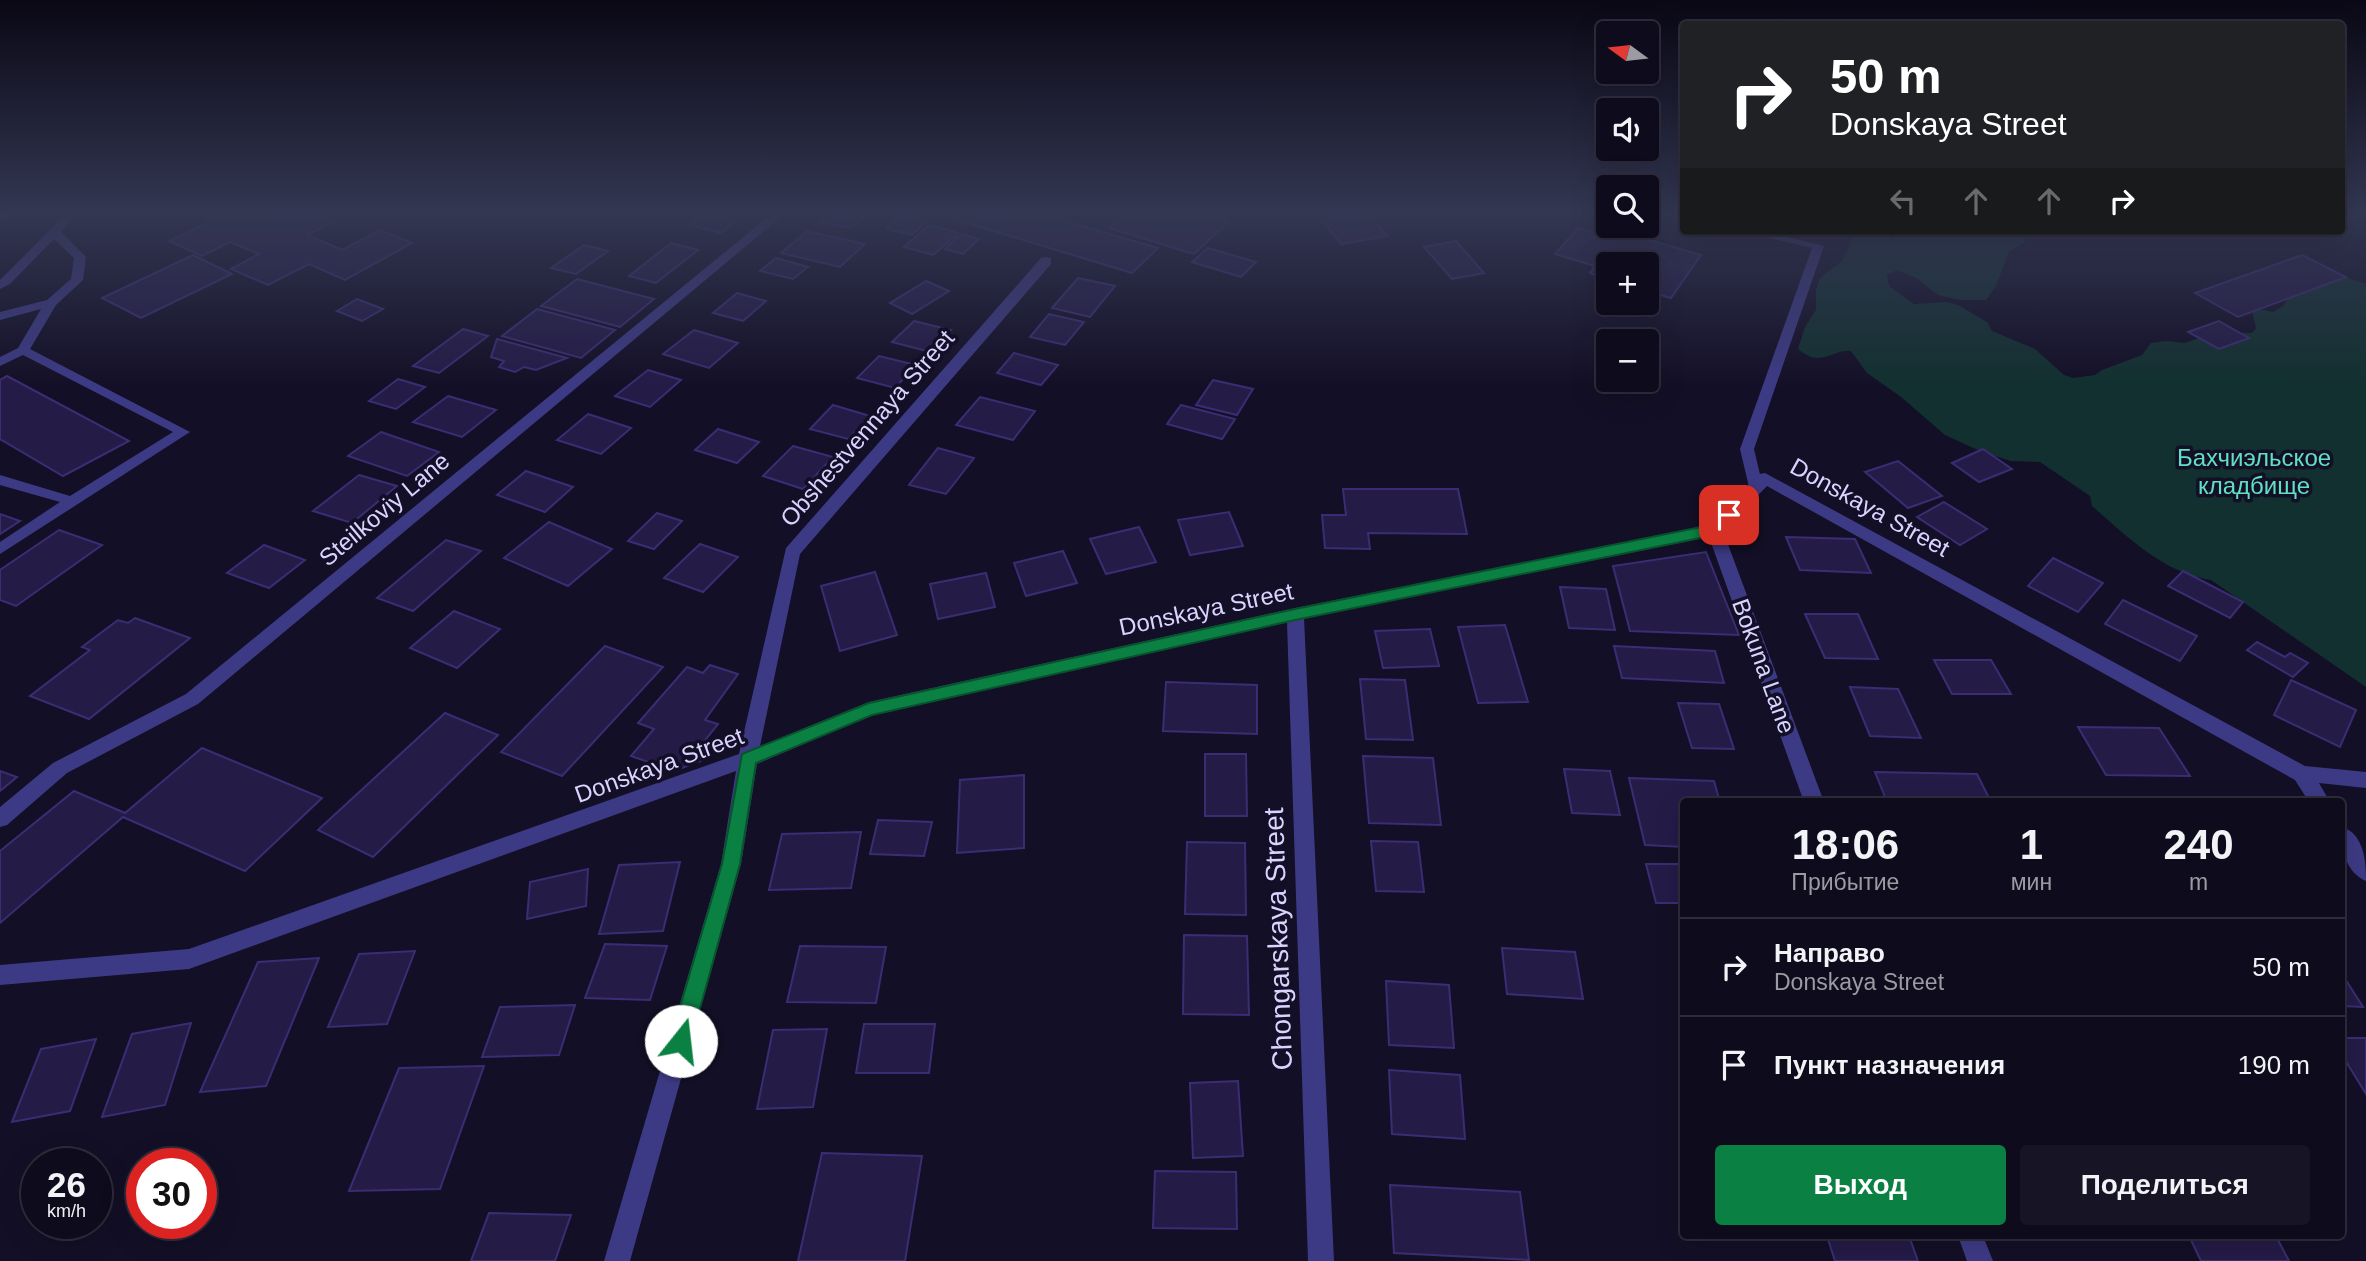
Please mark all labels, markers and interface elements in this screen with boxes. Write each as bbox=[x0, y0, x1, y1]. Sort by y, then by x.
north arrow bbox=[1596, 21, 1659, 84]
map controls bbox=[1596, 21, 1659, 392]
icon: right bbox=[1715, 49, 1806, 140]
text: 50 m bbox=[1830, 49, 1942, 103]
button: sound bbox=[1596, 98, 1659, 161]
text: Donskaya Street bbox=[1830, 106, 2067, 142]
button: search bbox=[1596, 175, 1659, 238]
icon: left bbox=[1884, 182, 1922, 220]
icon: ahead bbox=[1957, 182, 1995, 220]
icon: ahead bbox=[2030, 182, 2068, 220]
icon: right bbox=[2103, 182, 2141, 220]
button: + bbox=[1596, 252, 1659, 315]
street label: Obshestvennaya Street bbox=[775, 324, 960, 532]
button: − bbox=[1596, 329, 1659, 392]
park label: Бахчиэльское кладбище bbox=[2177, 444, 2331, 499]
street label: Steilkoviy Lane bbox=[313, 447, 455, 571]
street label: Donskaya Street bbox=[1786, 452, 1954, 562]
pin bbox=[1699, 485, 1759, 545]
icon: arrive bbox=[1710, 496, 1748, 534]
street label: Donskaya Street bbox=[1116, 577, 1296, 641]
street label: Bokuna Lane bbox=[1727, 595, 1801, 737]
street label: Donskaya Street bbox=[571, 722, 747, 808]
street label: Chongarskaya Street bbox=[1258, 807, 1298, 1071]
text: 18:06 bbox=[1792, 821, 1899, 868]
text: 1 bbox=[2020, 821, 2043, 868]
text: 240 bbox=[2164, 821, 2234, 868]
text: Прибытие bbox=[1791, 869, 1899, 895]
text: мин bbox=[2011, 869, 2052, 895]
text: m bbox=[2189, 869, 2208, 895]
text: Направо bbox=[1774, 938, 1885, 968]
icon: right bbox=[1715, 948, 1753, 986]
text: 50 m bbox=[2252, 952, 2310, 982]
text: Donskaya Street bbox=[1774, 969, 1944, 995]
position arrow bbox=[644, 1004, 718, 1078]
icon: arrive bbox=[1715, 1046, 1753, 1084]
text: Пункт назначения bbox=[1774, 1050, 2005, 1080]
text: 190 m bbox=[2238, 1050, 2310, 1080]
button: Выход bbox=[1715, 1145, 2006, 1225]
button: Поделиться bbox=[2020, 1145, 2310, 1225]
speed limit sign: 30 bbox=[126, 1148, 217, 1239]
text: 26 bbox=[47, 1165, 86, 1204]
text: km/h bbox=[47, 1201, 86, 1221]

